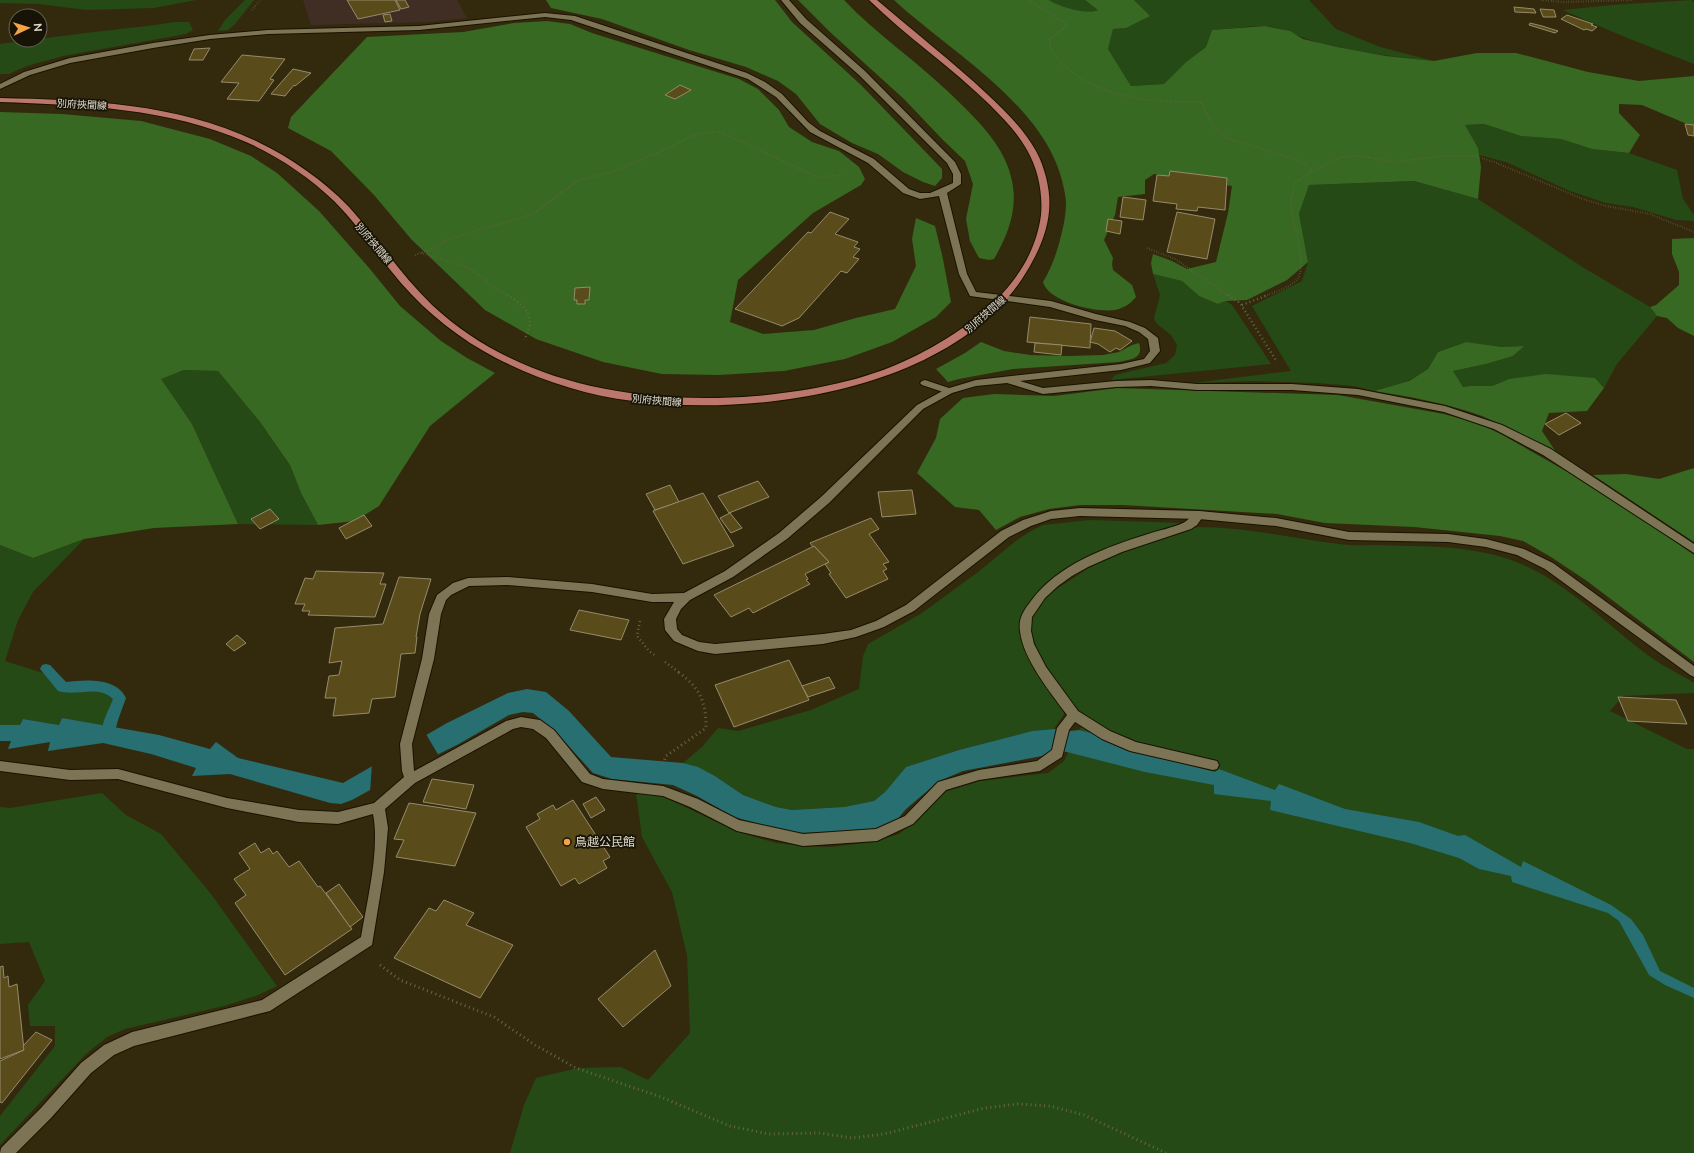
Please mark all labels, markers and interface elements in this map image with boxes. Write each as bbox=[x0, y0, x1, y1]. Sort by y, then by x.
north arrow bbox=[8, 8, 48, 48]
text: N bbox=[31, 23, 45, 32]
street label: 別府挾間線 bbox=[57, 97, 107, 112]
street label: 別府挾間線 bbox=[353, 220, 395, 267]
street label: 別府挾間線 bbox=[962, 293, 1008, 336]
street label: 別府挾間線 bbox=[631, 392, 682, 409]
place label: 鳥越公民館 bbox=[575, 834, 635, 849]
marker: 鳥越公民館 bbox=[562, 837, 572, 847]

